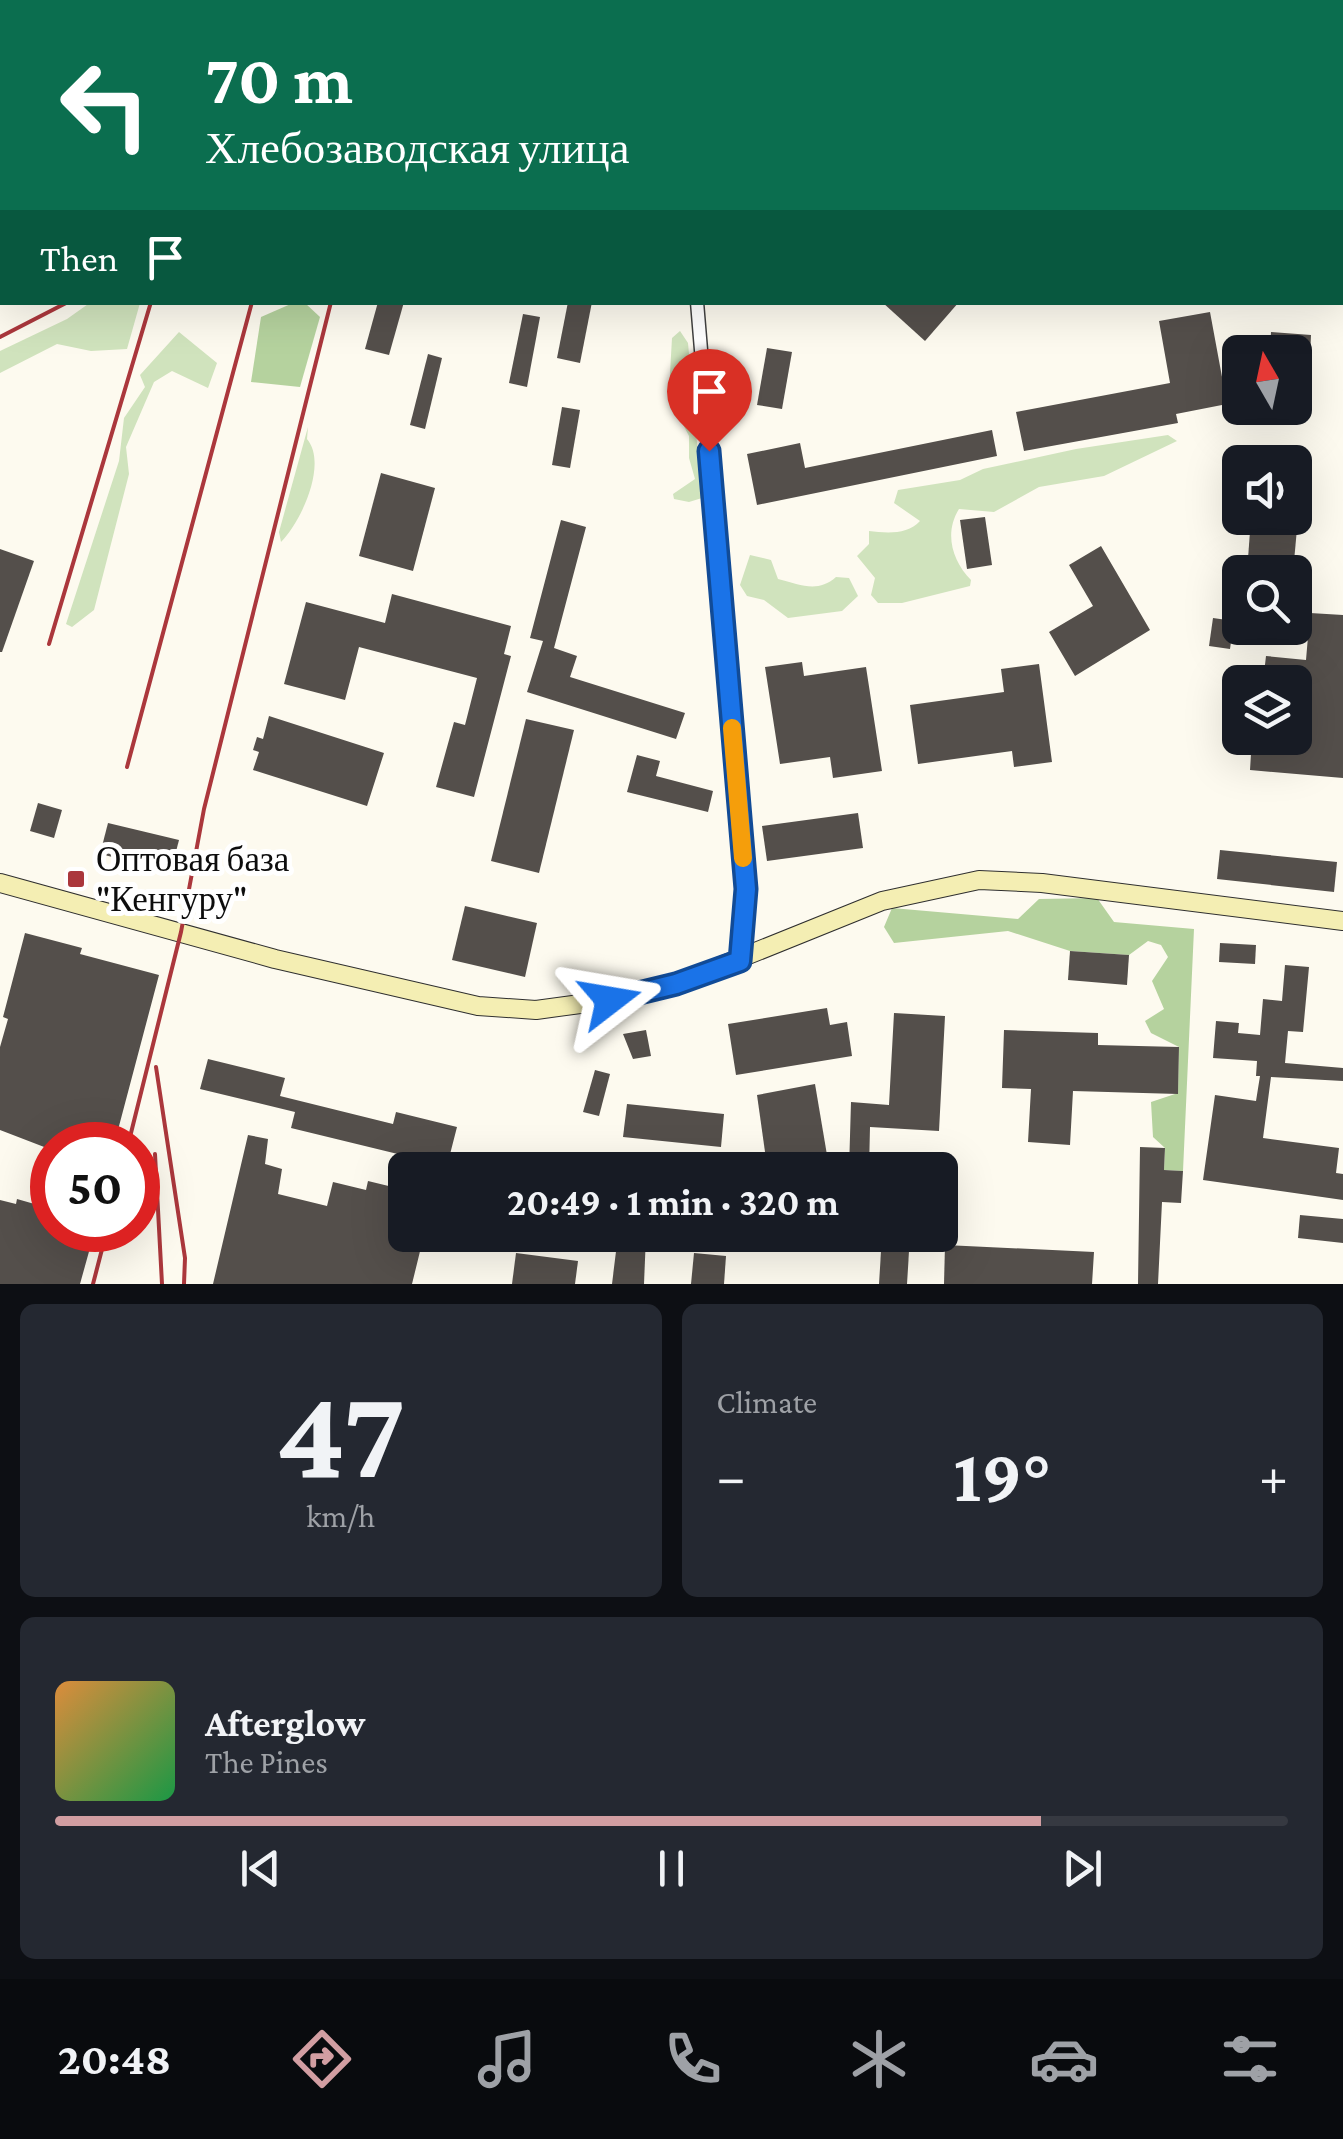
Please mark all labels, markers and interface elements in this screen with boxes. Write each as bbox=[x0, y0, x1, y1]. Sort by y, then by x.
icon: left bbox=[40, 40, 170, 170]
text: 70 m bbox=[205, 40, 353, 118]
text: Хлебозаводская улица bbox=[205, 123, 630, 173]
icon: arrive bbox=[138, 230, 193, 285]
text: Then bbox=[40, 237, 118, 279]
north arrow bbox=[1222, 335, 1312, 425]
map controls bbox=[1222, 335, 1312, 755]
pin bbox=[667, 349, 752, 452]
icon: arrive bbox=[682, 364, 737, 419]
button: sound bbox=[1222, 445, 1312, 535]
button: search bbox=[1222, 555, 1312, 645]
button: layers bbox=[1222, 665, 1312, 755]
place label: Оптовая база "Кенгуру" bbox=[96, 840, 290, 919]
marker: Оптовая база "Кенгуру" bbox=[65, 868, 87, 890]
position arrow bbox=[558, 948, 662, 1052]
speed limit sign: 50 bbox=[30, 1122, 160, 1252]
text: 20:49 · 1 min · 320 m bbox=[507, 1181, 839, 1223]
text: 47 bbox=[276, 1360, 406, 1505]
text: Climate bbox=[717, 1384, 817, 1420]
text: 19° bbox=[953, 1434, 1051, 1517]
text: − bbox=[717, 1446, 746, 1507]
text: + bbox=[1259, 1446, 1288, 1507]
text: km/h bbox=[306, 1498, 375, 1534]
text: Afterglow bbox=[205, 1702, 365, 1744]
text: The Pines bbox=[205, 1744, 328, 1780]
icon: previous bbox=[233, 1841, 288, 1896]
icon: pause bbox=[644, 1841, 699, 1896]
icon: next bbox=[1055, 1841, 1110, 1896]
icon: directions bbox=[287, 2024, 357, 2094]
icon: music bbox=[472, 2024, 542, 2094]
icon: phone bbox=[658, 2024, 728, 2094]
icon: climate bbox=[844, 2024, 914, 2094]
icon: car bbox=[1029, 2024, 1099, 2094]
icon: filters bbox=[1215, 2024, 1285, 2094]
text: 20:48 bbox=[58, 2034, 171, 2084]

